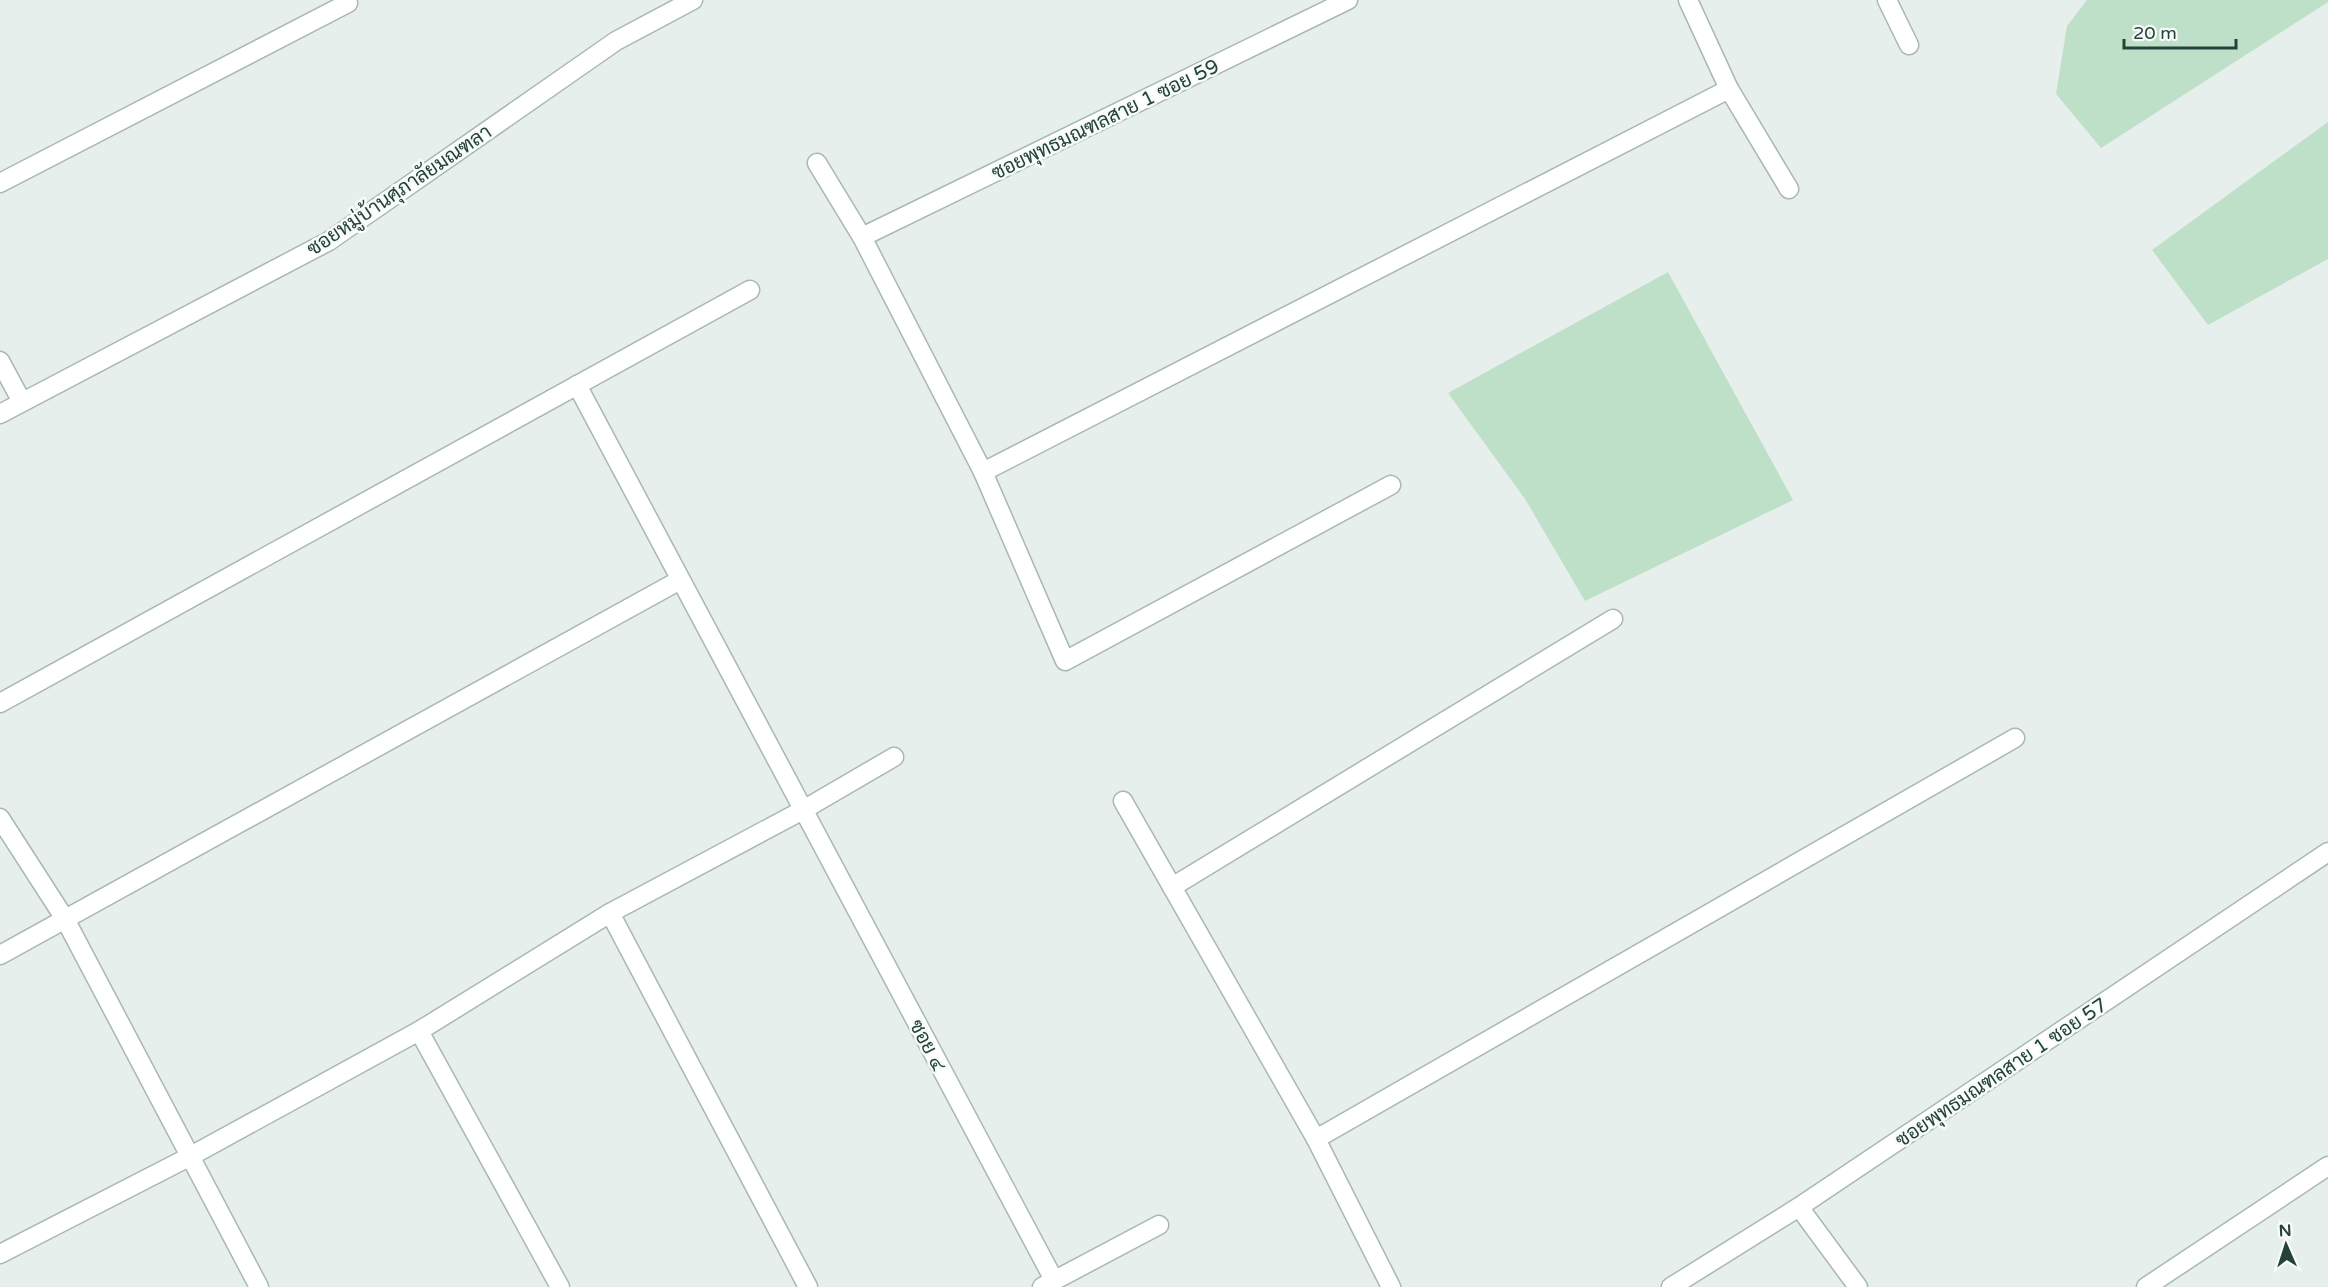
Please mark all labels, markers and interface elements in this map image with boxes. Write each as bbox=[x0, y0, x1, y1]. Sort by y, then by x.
scale bar bbox=[2124, 12, 2236, 50]
text: 20 m bbox=[2133, 22, 2177, 44]
street label: ซอยพุทธมณฑลสาย 1 ซอย 59 bbox=[988, 54, 1224, 186]
street label: ซอยหมู่บ้านศุภาลัยมณฑลา bbox=[302, 119, 497, 263]
street label: ซอยพุทธมณฑลสาย 1 ซอย 57 bbox=[1891, 993, 2112, 1154]
street label: ซอย ๔ bbox=[904, 1016, 951, 1075]
north arrow bbox=[2256, 1215, 2316, 1275]
text: N bbox=[2278, 1221, 2292, 1241]

